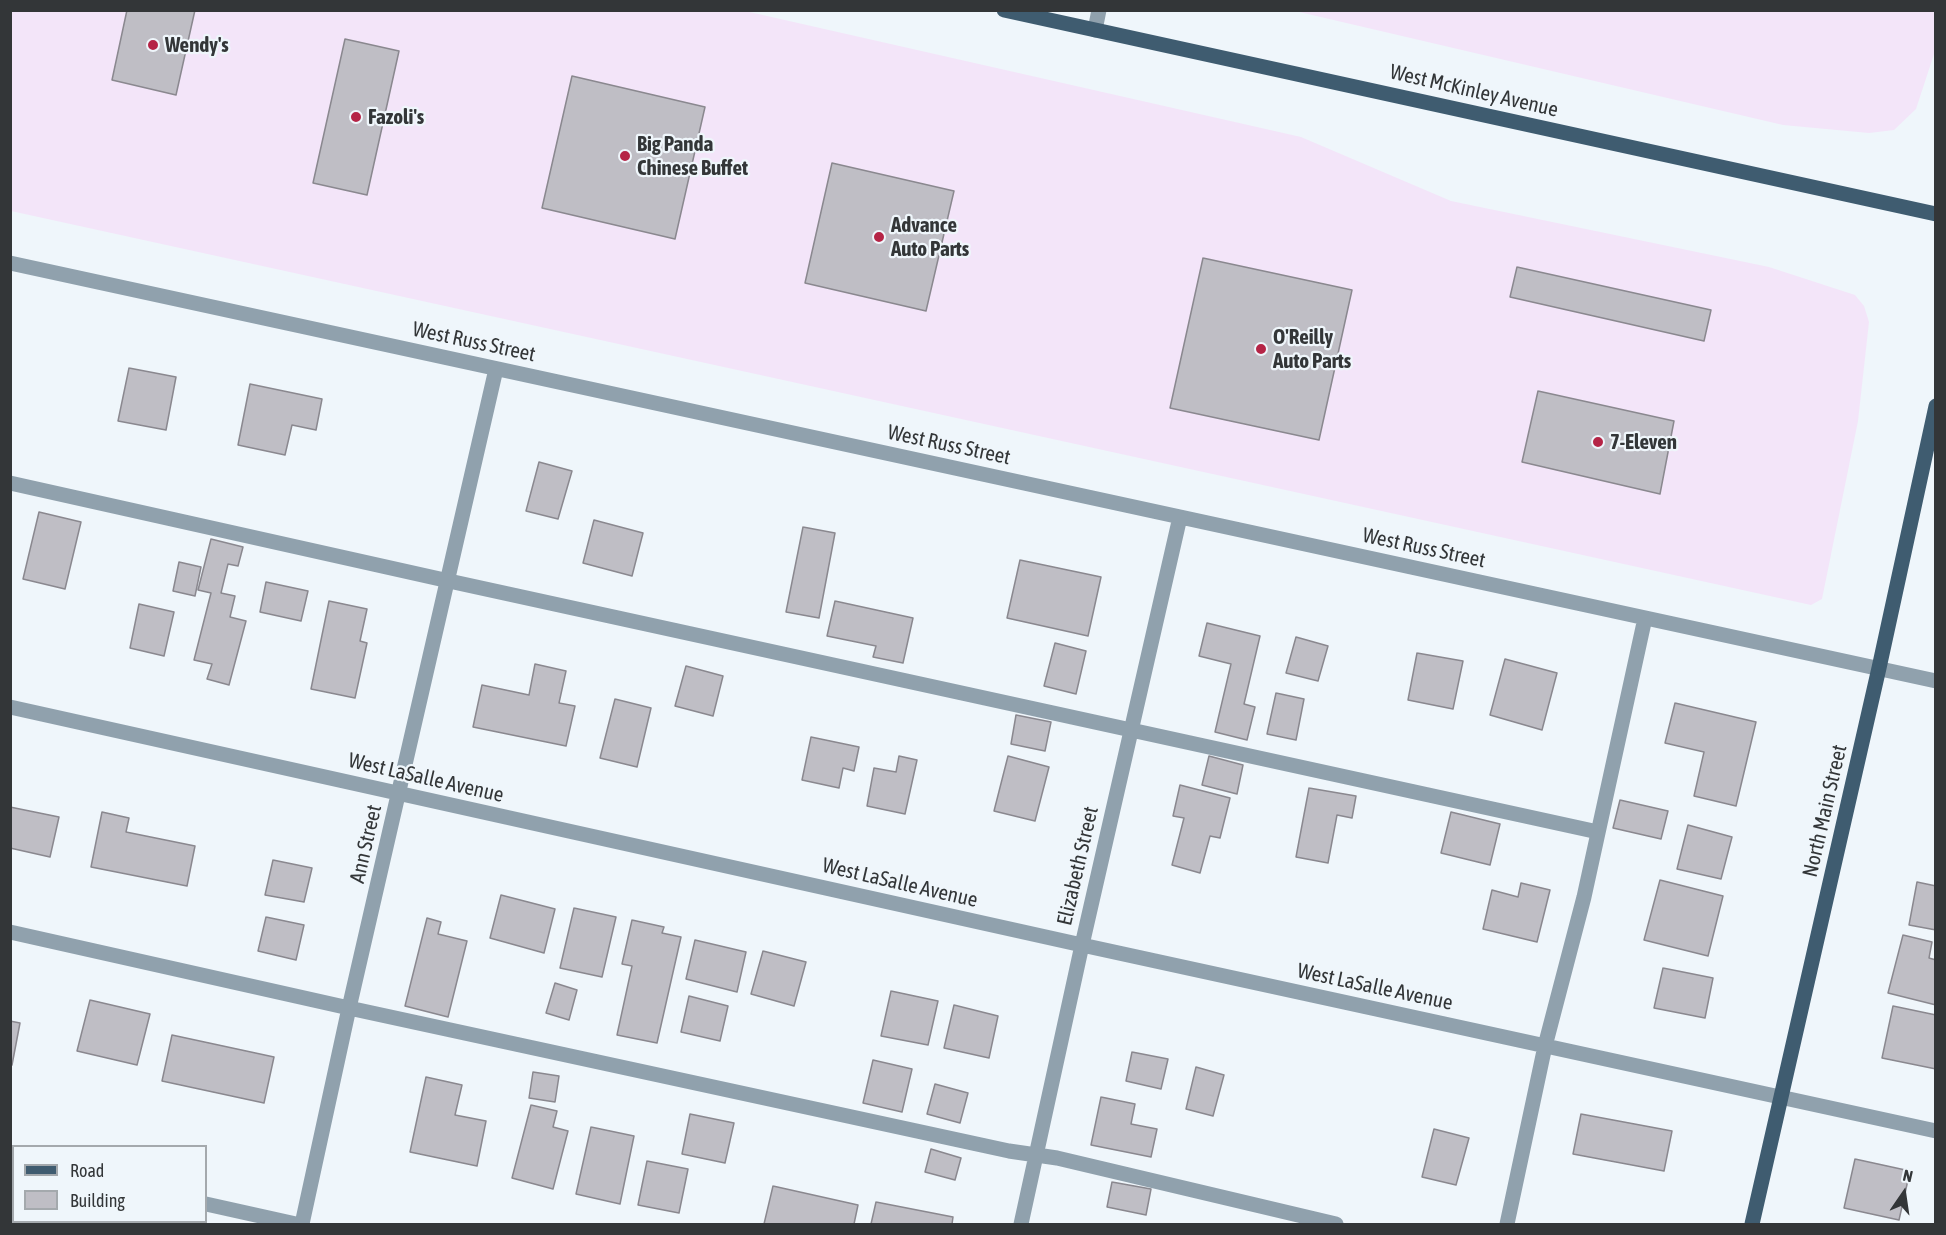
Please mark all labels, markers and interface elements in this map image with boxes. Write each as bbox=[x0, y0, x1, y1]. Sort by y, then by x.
place label: Wendy's bbox=[165, 32, 229, 58]
marker: Wendy's bbox=[146, 38, 160, 52]
street label: West McKinley Avenue bbox=[1387, 59, 1561, 123]
place label: Fazoli's bbox=[368, 104, 424, 130]
marker: Fazoli's bbox=[349, 110, 363, 124]
place label: Big Panda Chinese Buffet bbox=[637, 131, 748, 181]
marker: Big Panda Chinese Buffet bbox=[618, 149, 632, 163]
place label: Advance Auto Parts bbox=[891, 212, 969, 262]
marker: Advance Auto Parts bbox=[872, 230, 886, 244]
street label: West Russ Street bbox=[410, 317, 538, 367]
place label: O'Reilly Auto Parts bbox=[1273, 324, 1351, 374]
marker: O'Reilly Auto Parts bbox=[1254, 342, 1268, 356]
street label: West Russ Street bbox=[885, 420, 1013, 470]
place label: 7-Eleven bbox=[1610, 429, 1677, 455]
marker: 7-Eleven bbox=[1591, 435, 1605, 449]
street label: West Russ Street bbox=[1360, 523, 1488, 573]
street label: North Main Street bbox=[1798, 742, 1852, 880]
street label: West LaSalle Avenue bbox=[346, 748, 506, 808]
street label: Ann Street bbox=[345, 802, 387, 886]
street label: Elizabeth Street bbox=[1052, 804, 1104, 928]
street label: West LaSalle Avenue bbox=[820, 853, 980, 913]
street label: West LaSalle Avenue bbox=[1295, 958, 1455, 1016]
legend bbox=[12, 1145, 207, 1223]
text: Road bbox=[70, 1160, 104, 1181]
north arrow bbox=[1874, 1163, 1934, 1223]
text: N bbox=[1901, 1166, 1915, 1185]
text: Building bbox=[70, 1190, 125, 1211]

